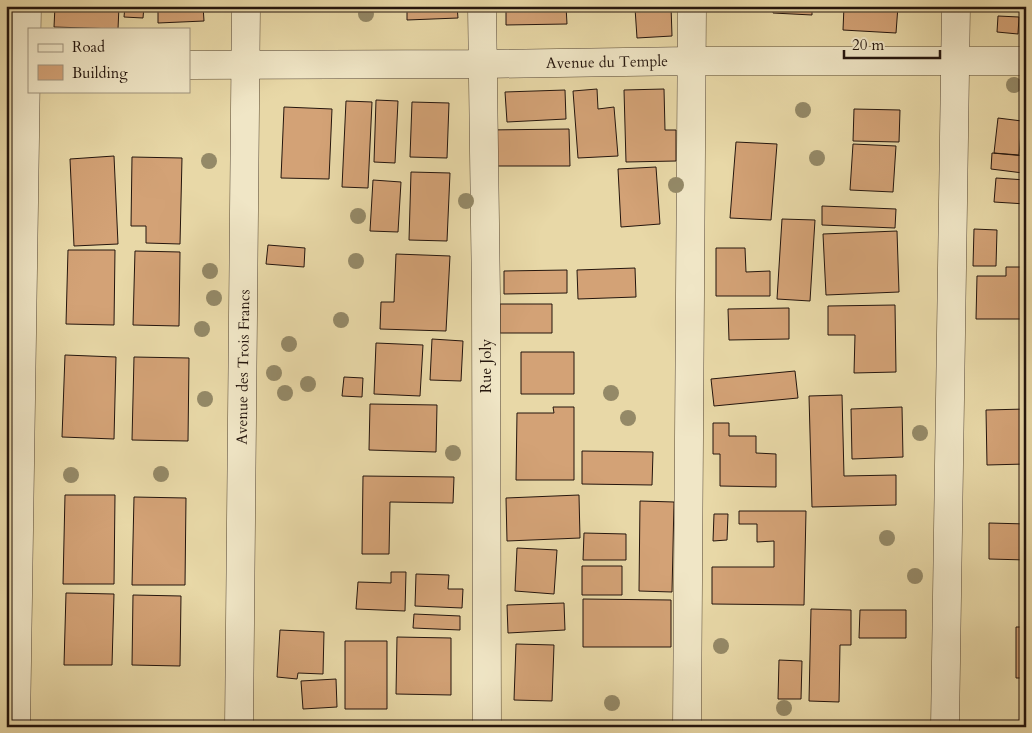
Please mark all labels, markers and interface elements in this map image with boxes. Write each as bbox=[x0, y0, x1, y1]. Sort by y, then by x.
legend bbox=[28, 28, 190, 92]
scale bar bbox=[844, 28, 941, 60]
text: 20 m bbox=[852, 35, 884, 55]
text: Road bbox=[72, 37, 105, 57]
street label: Avenue du Temple bbox=[546, 51, 668, 73]
text: Building bbox=[72, 63, 128, 83]
street label: Avenue des Trois Francs bbox=[232, 289, 254, 445]
street label: Rue Joly bbox=[476, 339, 496, 393]

